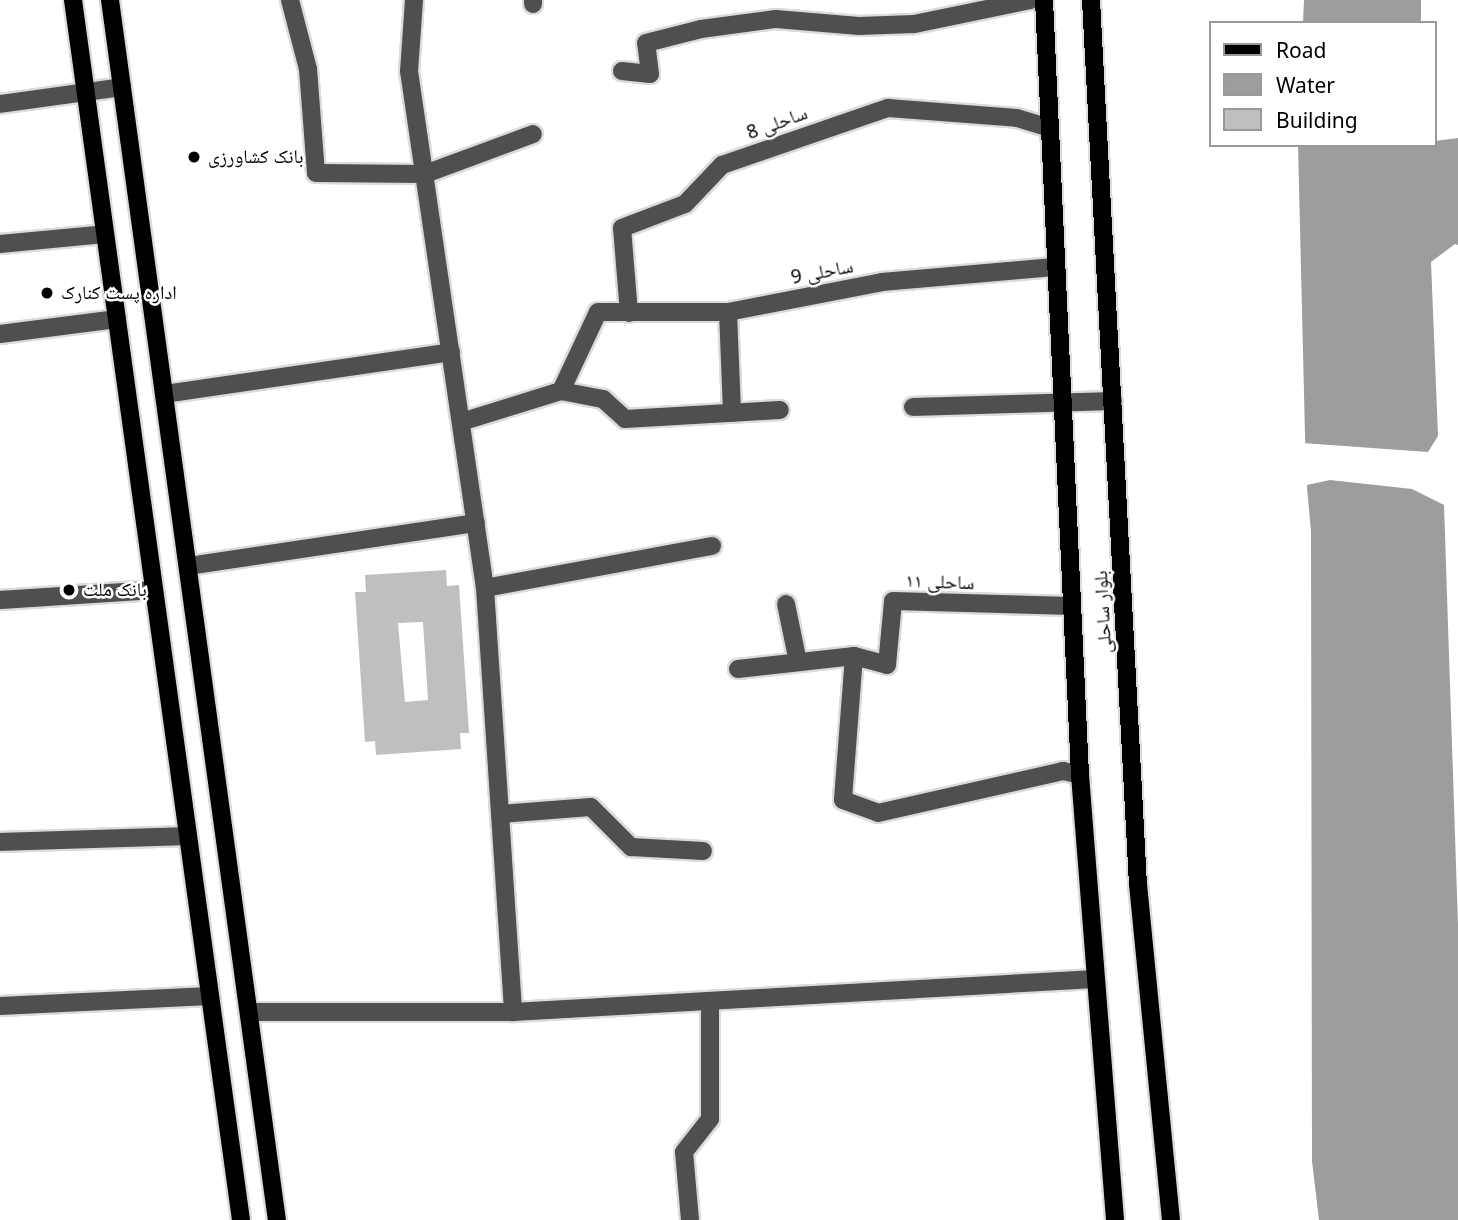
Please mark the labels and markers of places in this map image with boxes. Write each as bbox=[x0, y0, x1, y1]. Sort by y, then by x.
place label: بانک کشاورزی bbox=[208, 146, 304, 168]
marker: بانک کشاورزی bbox=[186, 149, 202, 165]
place label: اداره پست کنارک bbox=[61, 282, 177, 304]
marker: اداره پست کنارک bbox=[39, 285, 55, 301]
place label: بانک ملت bbox=[83, 579, 147, 601]
marker: بانک ملت bbox=[61, 582, 77, 598]

